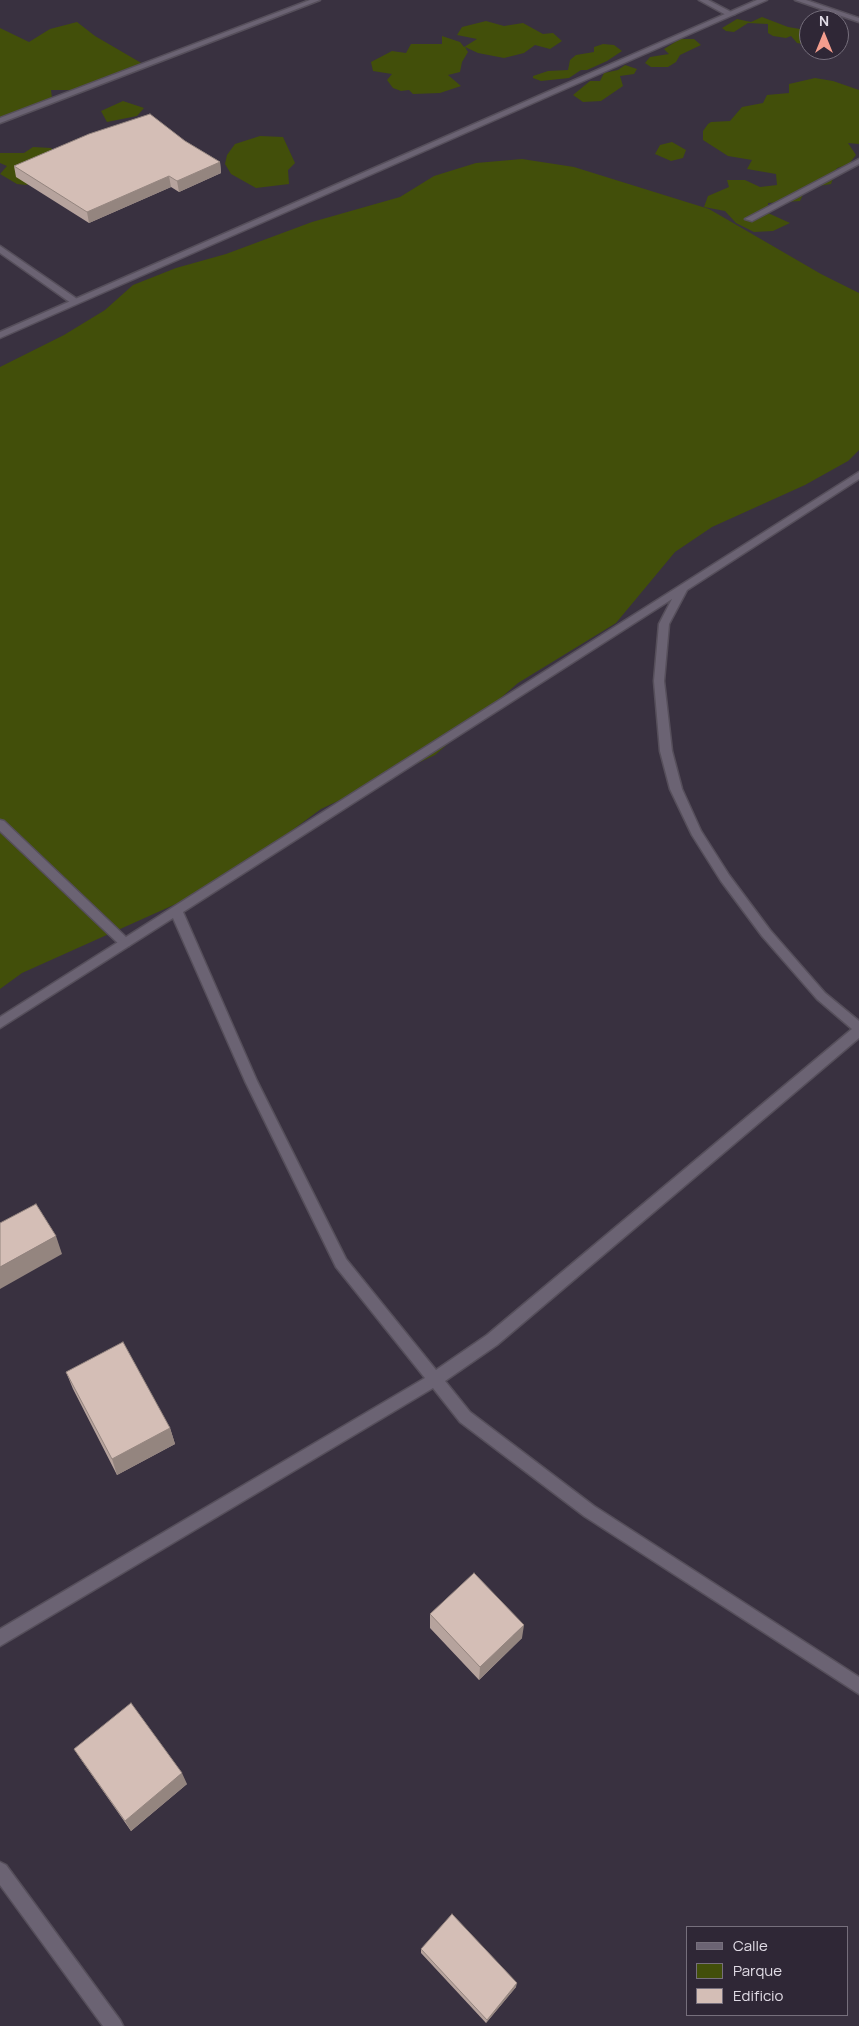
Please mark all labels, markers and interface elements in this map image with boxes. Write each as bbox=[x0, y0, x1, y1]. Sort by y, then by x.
north arrow bbox=[799, 10, 849, 60]
text: N bbox=[819, 11, 829, 30]
legend bbox=[686, 1926, 849, 2016]
text: Calle bbox=[733, 1935, 768, 1956]
text: Parque bbox=[733, 1960, 782, 1981]
text: Edificio bbox=[733, 1985, 783, 2006]

